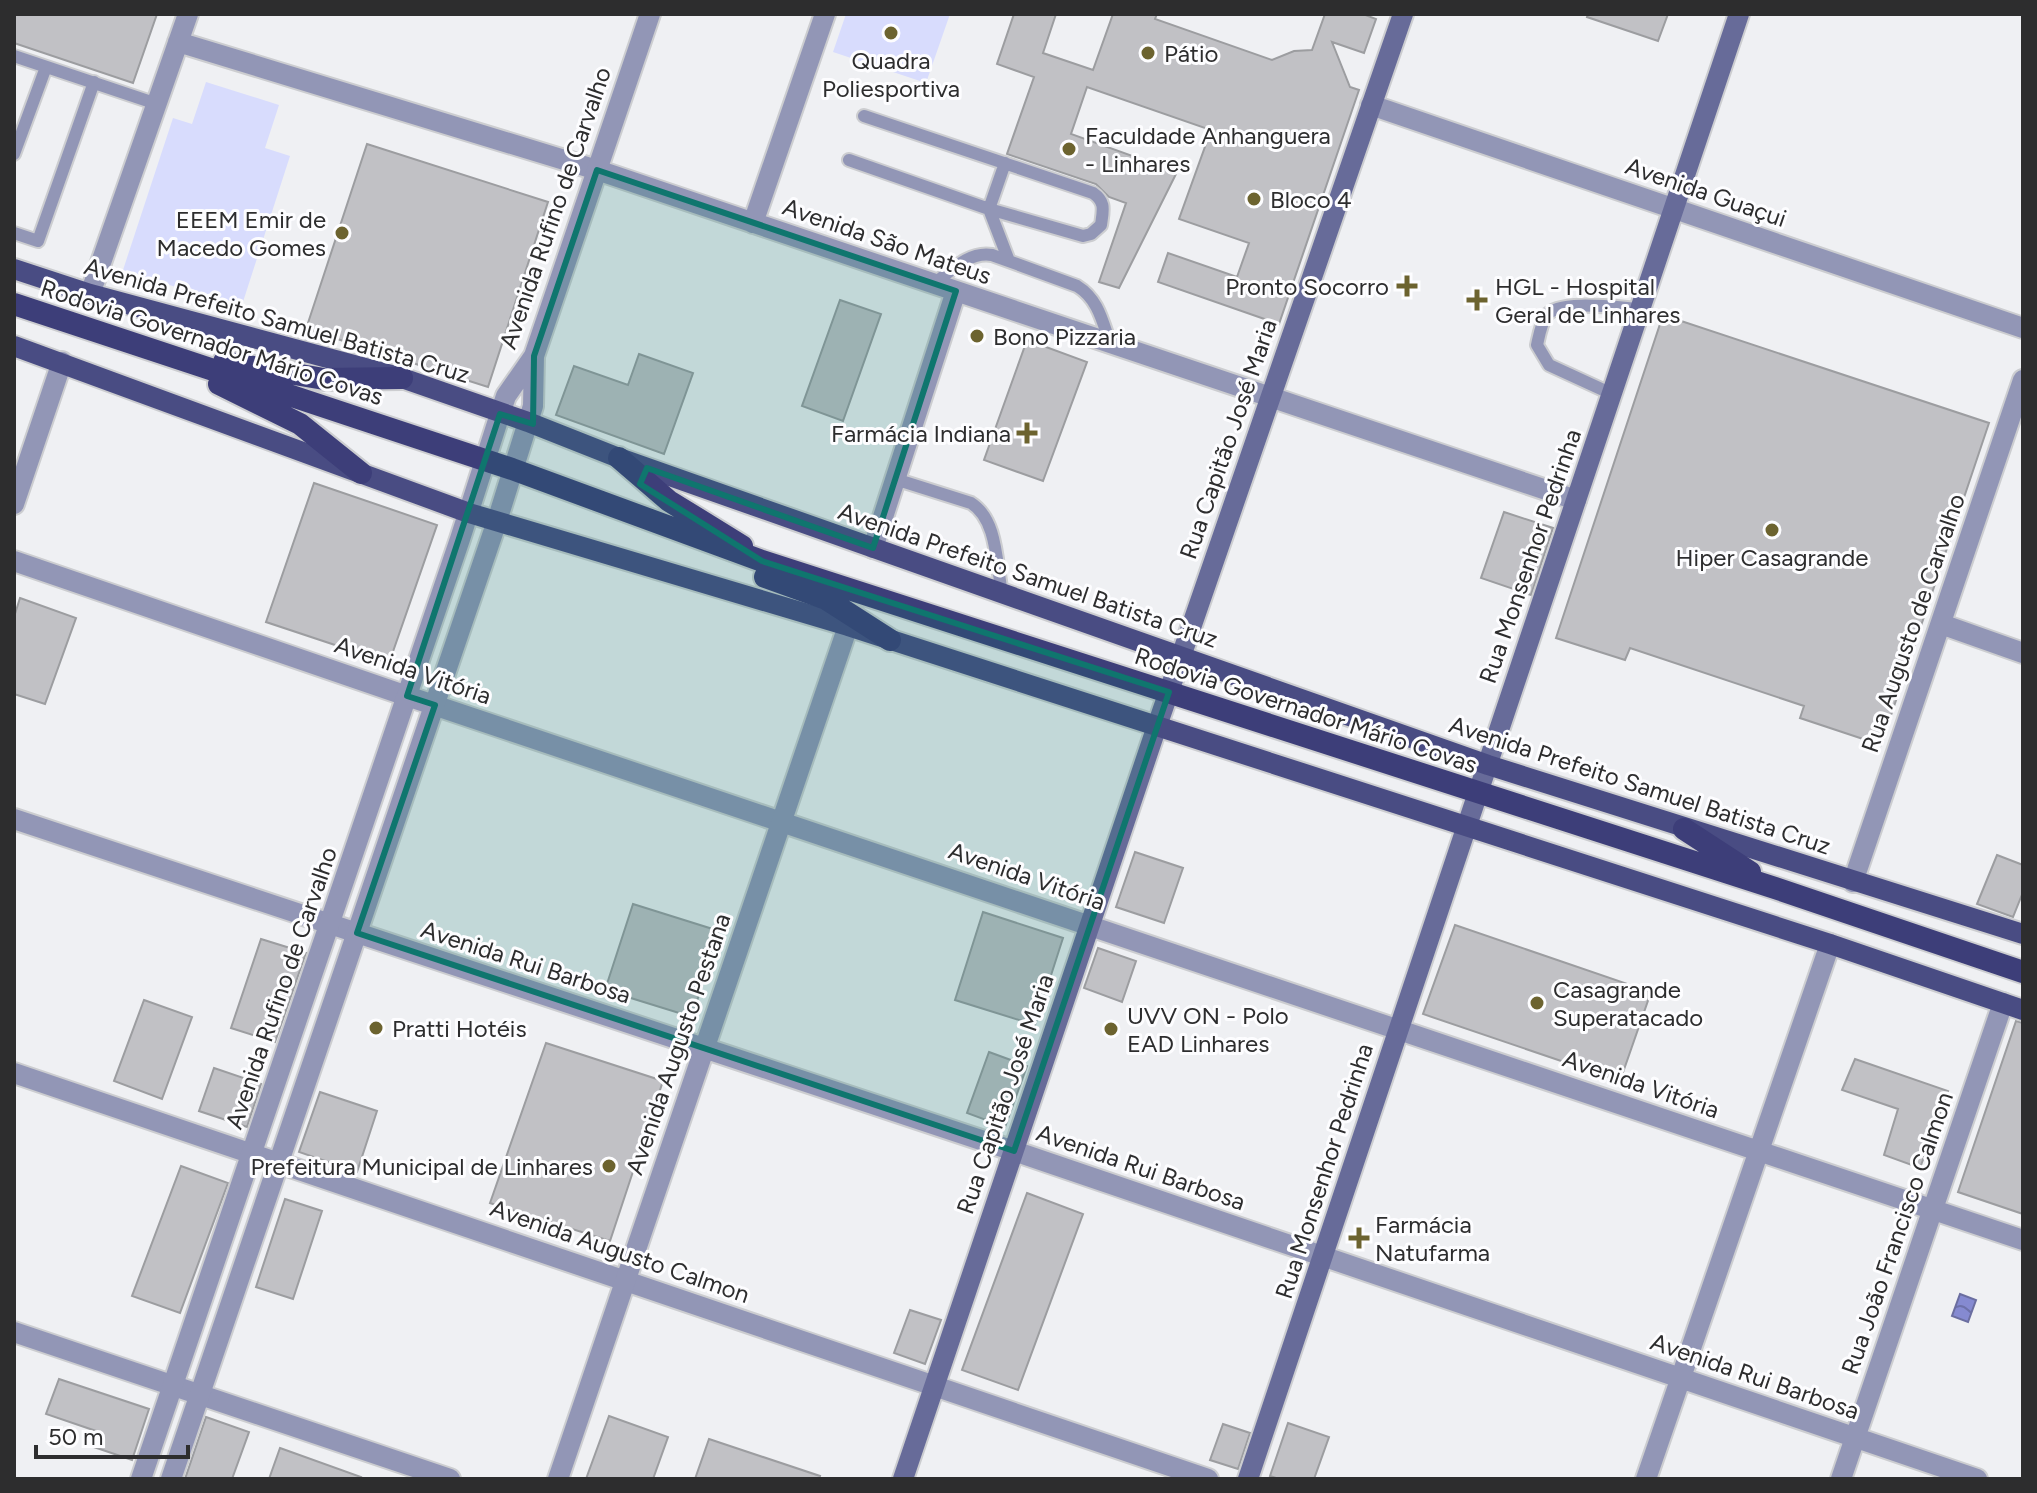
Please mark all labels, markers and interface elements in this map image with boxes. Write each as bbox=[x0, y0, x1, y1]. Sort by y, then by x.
marker: Quadra Poliesportiva bbox=[882, 24, 900, 42]
place label: Pátio bbox=[1164, 39, 1218, 68]
marker: Pátio bbox=[1139, 44, 1157, 62]
place label: Quadra Poliesportiva bbox=[822, 46, 960, 103]
street label: Avenida Rufino de Carvalho bbox=[493, 63, 617, 353]
place label: Faculdade Anhanguera - Linhares bbox=[1085, 121, 1331, 178]
marker: Faculdade Anhanguera - Linhares bbox=[1060, 140, 1078, 158]
street label: Avenida Guaçui bbox=[1622, 151, 1790, 233]
place label: Bloco 4 bbox=[1270, 185, 1352, 214]
marker: Bloco 4 bbox=[1245, 190, 1263, 208]
street label: Avenida São Mateus bbox=[779, 192, 995, 290]
place label: EEEM Emir de Macedo Gomes bbox=[157, 205, 326, 262]
marker: EEEM Emir de Macedo Gomes bbox=[333, 224, 351, 242]
street label: Avenida Prefeito Samuel Batista Cruz bbox=[81, 251, 473, 389]
place label: Pronto Socorro bbox=[1225, 272, 1389, 301]
place label: HGL - Hospital Geral de Linhares bbox=[1495, 272, 1680, 329]
street label: Rodovia Governador Mário Covas bbox=[37, 273, 387, 411]
marker: Pronto Socorro bbox=[1396, 275, 1418, 297]
marker: HGL - Hospital Geral de Linhares bbox=[1466, 289, 1488, 311]
street label: Rua Capitão José Maria bbox=[1173, 315, 1283, 563]
place label: Bono Pizzaria bbox=[993, 322, 1136, 351]
marker: Bono Pizzaria bbox=[968, 327, 986, 345]
place label: Farmácia Indiana bbox=[831, 419, 1011, 448]
marker: Farmácia Indiana bbox=[1018, 424, 1036, 442]
street label: Rua Monsenhor Pedrinha bbox=[1473, 425, 1587, 687]
street label: Rua Augusto de Carvalho bbox=[1855, 490, 1971, 756]
street label: Avenida Prefeito Samuel Batista Cruz bbox=[834, 496, 1222, 654]
marker: Hiper Casagrande bbox=[1763, 521, 1781, 539]
place label: Hiper Casagrande bbox=[1676, 543, 1868, 572]
street label: Avenida Vitória bbox=[331, 630, 495, 710]
street label: Rodovia Governador Mário Covas bbox=[1131, 641, 1481, 779]
street label: Avenida Prefeito Samuel Batista Cruz bbox=[1446, 710, 1834, 860]
street label: Avenida Vitória bbox=[945, 836, 1109, 916]
street label: Avenida Rufino de Carvalho bbox=[219, 843, 343, 1133]
street label: Avenida Augusto Pestana bbox=[620, 910, 736, 1178]
street label: Avenida Rui Barbosa bbox=[417, 914, 635, 1010]
street label: Rua Capitão José Maria bbox=[950, 970, 1060, 1218]
place label: Casagrande Superatacado bbox=[1553, 975, 1703, 1032]
marker: Casagrande Superatacado bbox=[1528, 994, 1546, 1012]
place label: UVV ON - Polo EAD Linhares bbox=[1127, 1001, 1289, 1058]
place label: Pratti Hotéis bbox=[392, 1014, 527, 1043]
marker: Pratti Hotéis bbox=[367, 1019, 385, 1037]
marker: UVV ON - Polo EAD Linhares bbox=[1102, 1020, 1120, 1038]
street label: Rua Monsenhor Pedrinha bbox=[1269, 1040, 1379, 1302]
street label: Avenida Vitória bbox=[1559, 1044, 1723, 1124]
street label: Rua João Francisco Calmon bbox=[1835, 1088, 1959, 1378]
street label: Avenida Rui Barbosa bbox=[1033, 1118, 1249, 1216]
place label: Prefeitura Municipal de Linhares bbox=[250, 1152, 593, 1181]
marker: Prefeitura Municipal de Linhares bbox=[600, 1157, 618, 1175]
street label: Avenida Augusto Calmon bbox=[487, 1193, 753, 1309]
place label: Farmácia Natufarma bbox=[1375, 1210, 1490, 1267]
marker: Farmácia Natufarma bbox=[1350, 1229, 1368, 1247]
street label: Avenida Rui Barbosa bbox=[1647, 1327, 1863, 1425]
scale bar bbox=[36, 1409, 188, 1459]
text: 50 m bbox=[48, 1422, 104, 1451]

